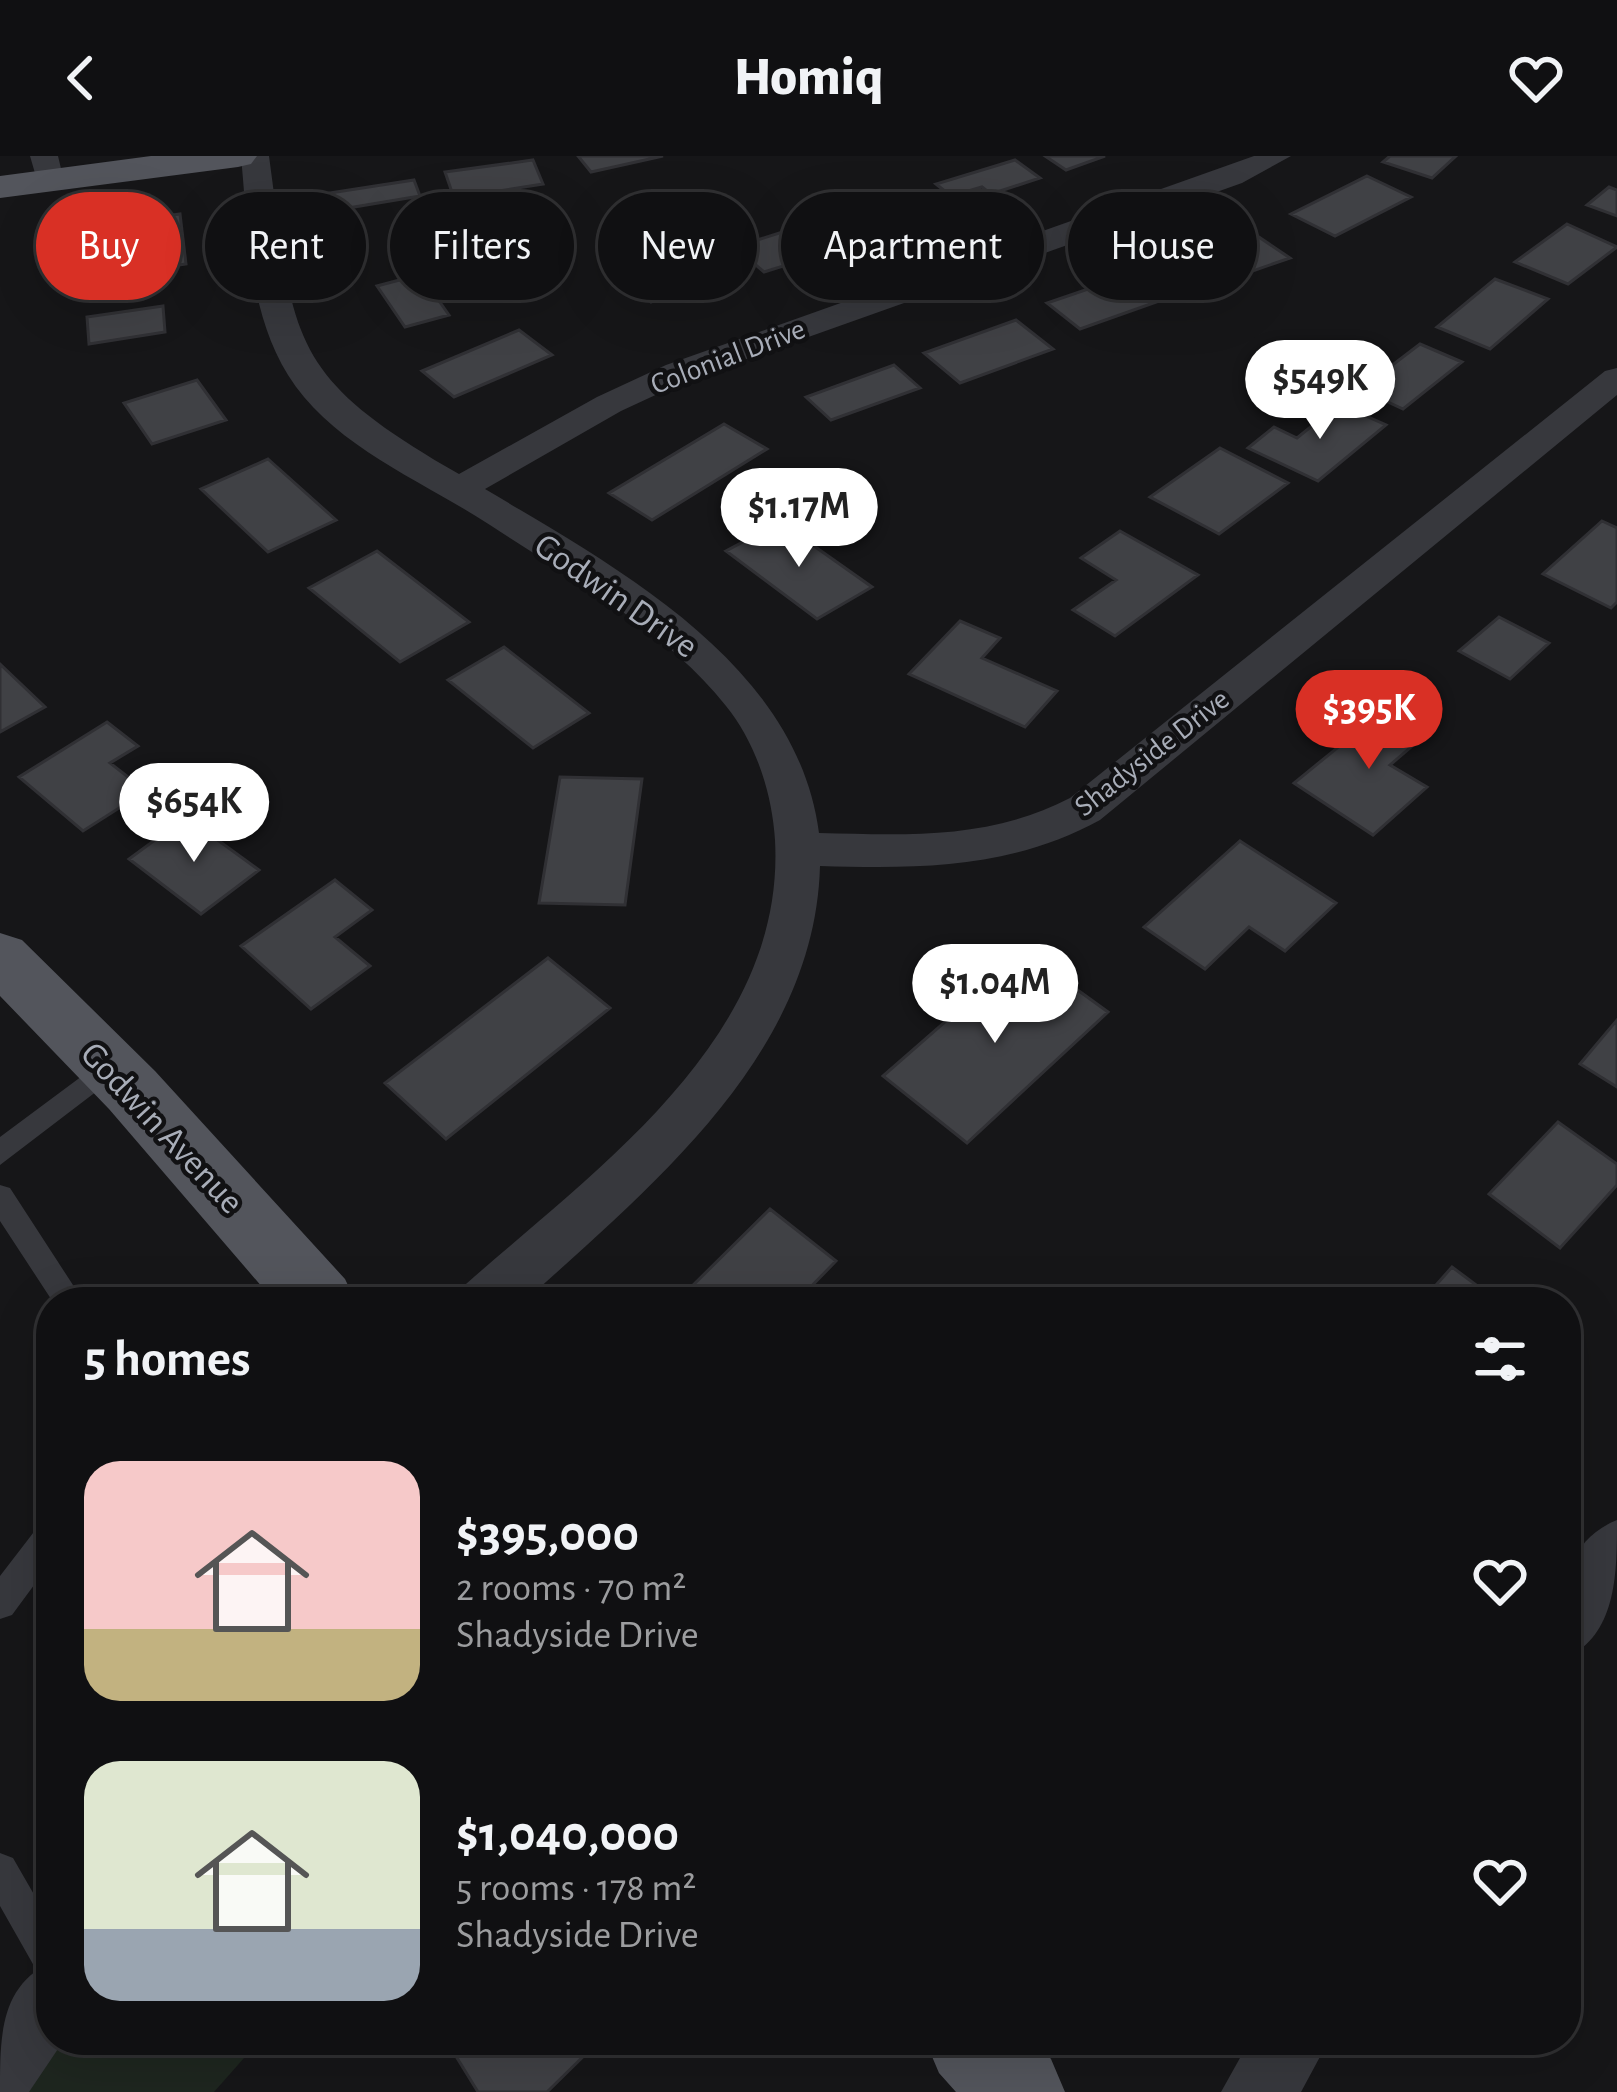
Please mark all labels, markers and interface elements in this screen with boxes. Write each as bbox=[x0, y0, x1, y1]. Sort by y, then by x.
icon: back bbox=[48, 45, 114, 111]
icon: heart bbox=[1503, 45, 1569, 111]
text: Homiq bbox=[733, 51, 884, 105]
chip: Buy bbox=[36, 192, 181, 300]
chip: Rent bbox=[205, 192, 366, 300]
chip: Filters bbox=[390, 192, 574, 300]
chip: New bbox=[598, 192, 757, 300]
chip: Apartment bbox=[781, 192, 1044, 300]
chip: House bbox=[1068, 192, 1257, 300]
street label: Colonial Drive bbox=[647, 314, 809, 400]
pin: $549K bbox=[1236, 340, 1404, 442]
text: $549K bbox=[1272, 359, 1368, 398]
pin: $1.17M bbox=[701, 468, 897, 570]
text: $1.17M bbox=[748, 487, 850, 526]
street label: Godwin Drive bbox=[528, 527, 704, 665]
pin: $395K bbox=[1285, 670, 1453, 772]
street label: Shadyside Drive bbox=[1069, 684, 1235, 822]
text: $395K bbox=[1323, 689, 1415, 728]
pin: $654K bbox=[110, 763, 278, 865]
text: $654K bbox=[146, 782, 242, 821]
pin: $1.04M bbox=[897, 944, 1093, 1046]
text: $1.04M bbox=[939, 963, 1051, 1002]
street label: Godwin Avenue bbox=[74, 1035, 250, 1221]
icon: filters bbox=[1467, 1326, 1533, 1392]
text: 5 homes bbox=[84, 1334, 251, 1385]
icon: home bbox=[180, 1509, 324, 1653]
text: $395,000 bbox=[456, 1509, 639, 1560]
icon: heart bbox=[1467, 1548, 1533, 1614]
text: 2 rooms · 70 m² bbox=[456, 1569, 686, 1608]
text: Shadyside Drive bbox=[456, 1616, 699, 1655]
icon: home bbox=[180, 1809, 324, 1953]
text: $1,040,000 bbox=[456, 1809, 679, 1860]
icon: heart bbox=[1467, 1848, 1533, 1914]
text: 5 rooms · 178 m² bbox=[456, 1869, 696, 1908]
text: Shadyside Drive bbox=[456, 1916, 699, 1955]

